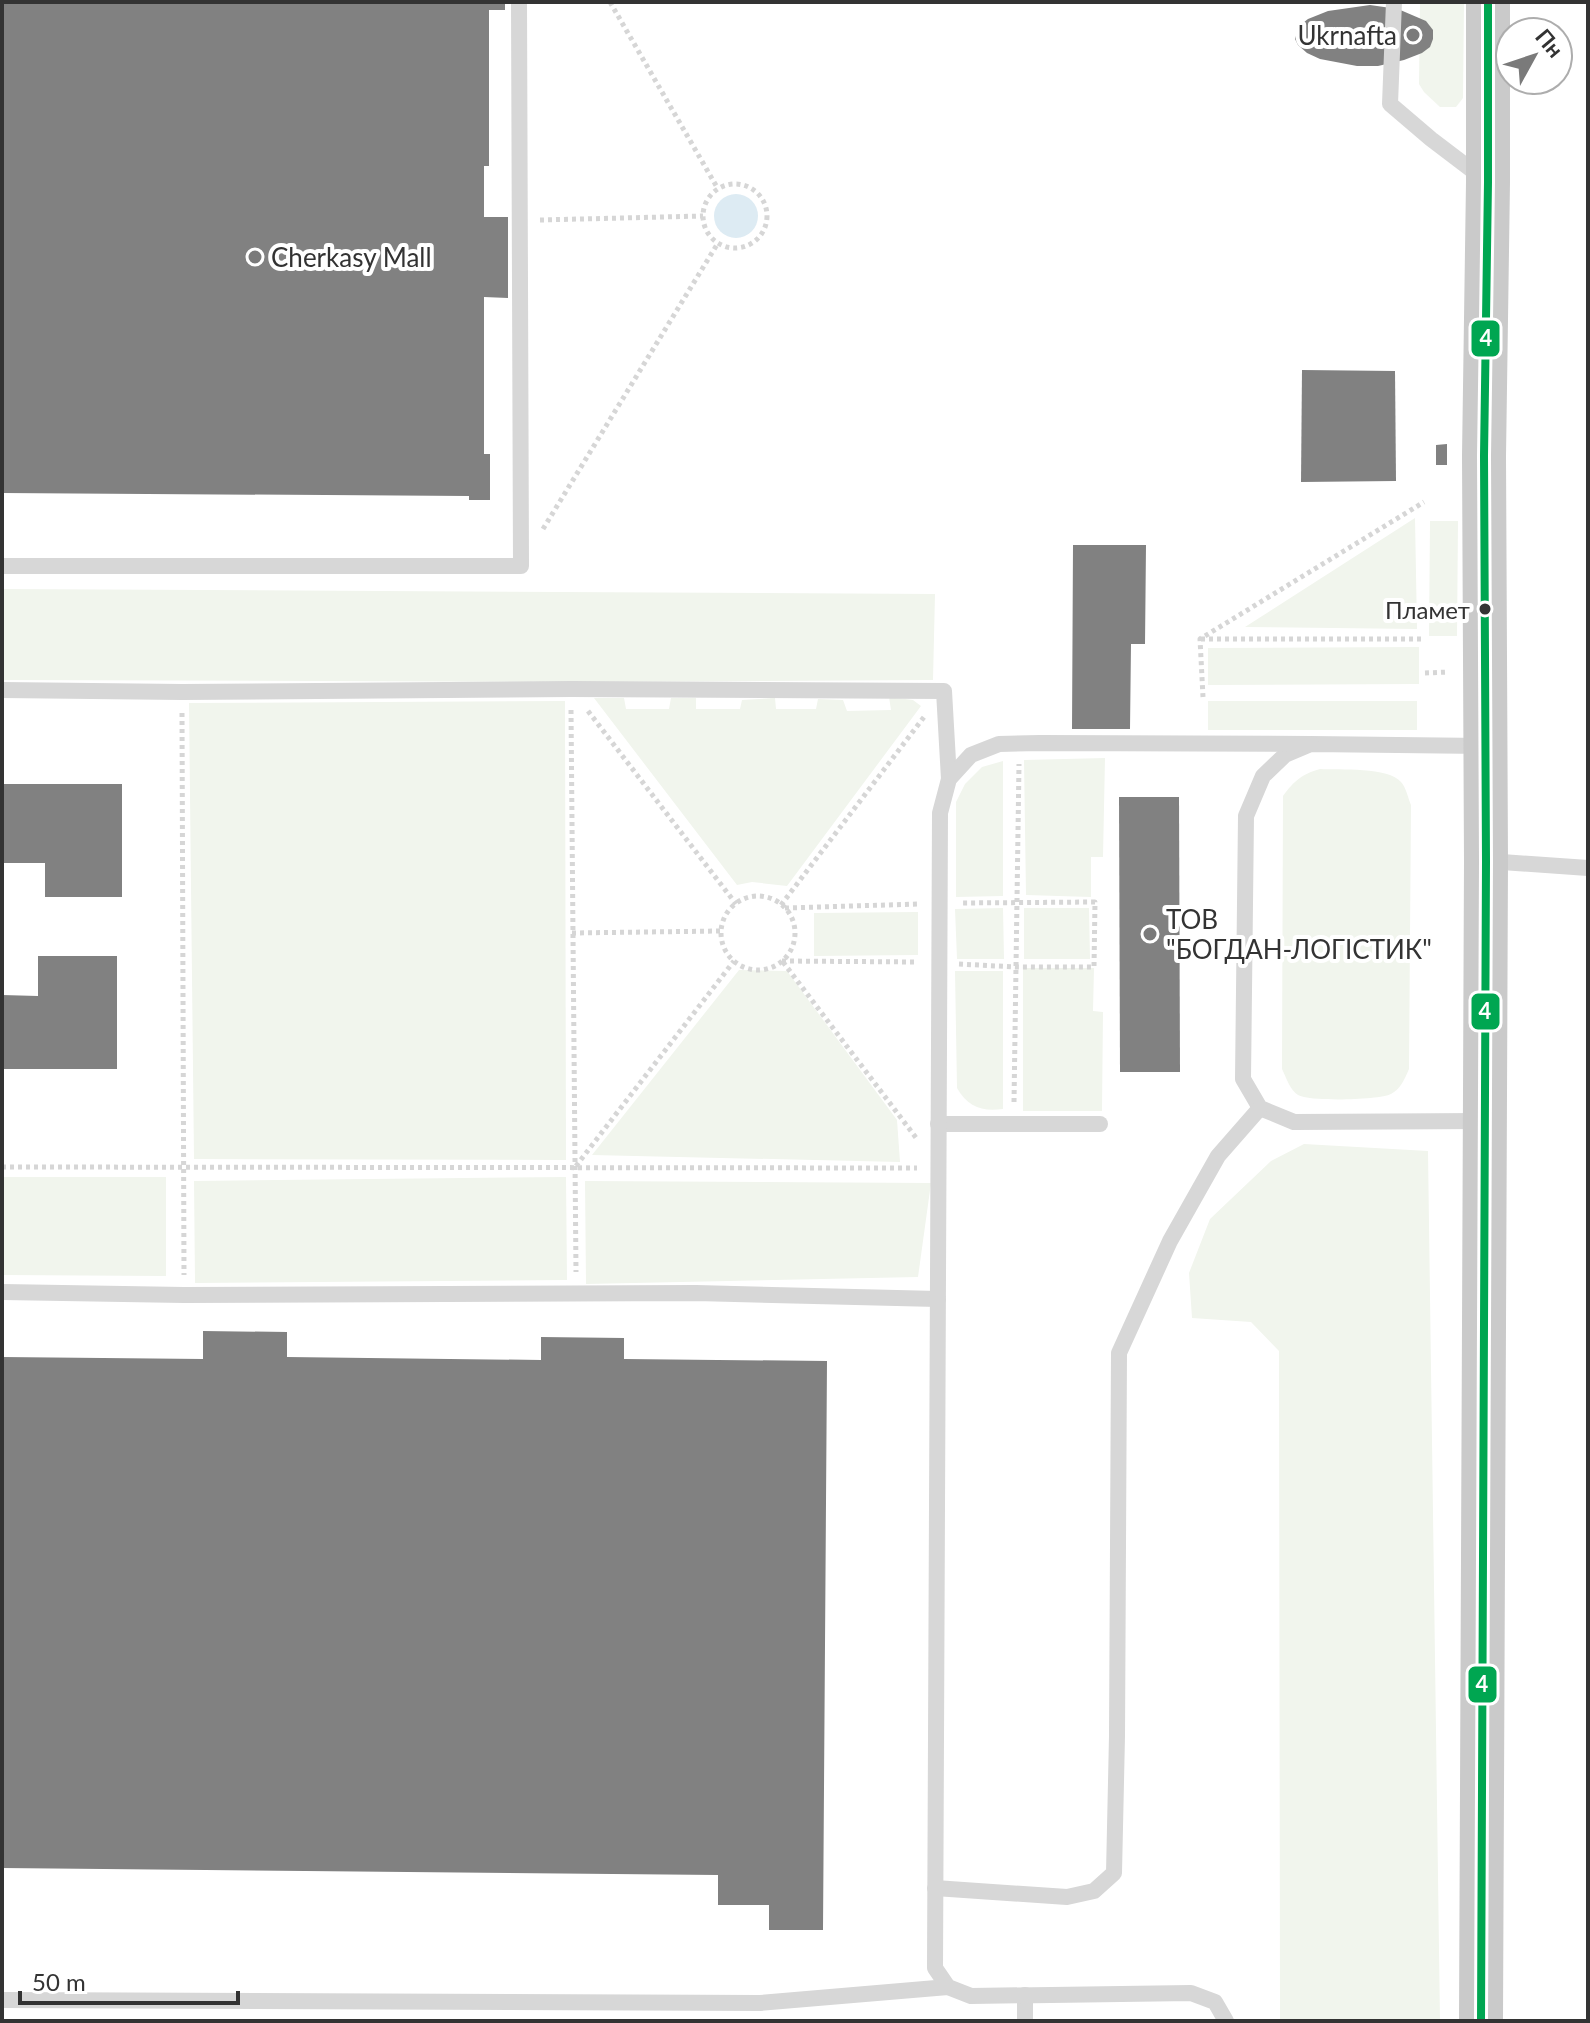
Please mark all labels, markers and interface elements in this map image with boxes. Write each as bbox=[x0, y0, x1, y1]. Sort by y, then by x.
north arrow bbox=[1494, 16, 1574, 96]
place label: Ukrnafta bbox=[1298, 19, 1397, 51]
text: Пн bbox=[1530, 23, 1569, 63]
marker: Ukrnafta bbox=[1404, 26, 1422, 44]
place label: Cherkasy Mall bbox=[271, 241, 432, 273]
marker: Cherkasy Mall bbox=[246, 248, 264, 266]
line badge: 4 bbox=[1470, 319, 1501, 358]
text: 4 bbox=[1480, 324, 1493, 351]
place label: Пламет bbox=[1385, 595, 1470, 624]
marker: Пламет bbox=[1477, 601, 1493, 617]
place label: ТОВ "БОГДАН-ЛОГІСТИК" bbox=[1166, 903, 1432, 965]
marker: ТОВ "БОГДАН-ЛОГІСТИК" bbox=[1141, 925, 1159, 943]
line badge: 4 bbox=[1470, 992, 1501, 1031]
text: 4 bbox=[1479, 997, 1492, 1024]
line badge: 4 bbox=[1467, 1665, 1498, 1704]
text: 4 bbox=[1476, 1670, 1489, 1697]
scale bar bbox=[20, 1955, 238, 2005]
text: 50 m bbox=[32, 1967, 86, 1996]

